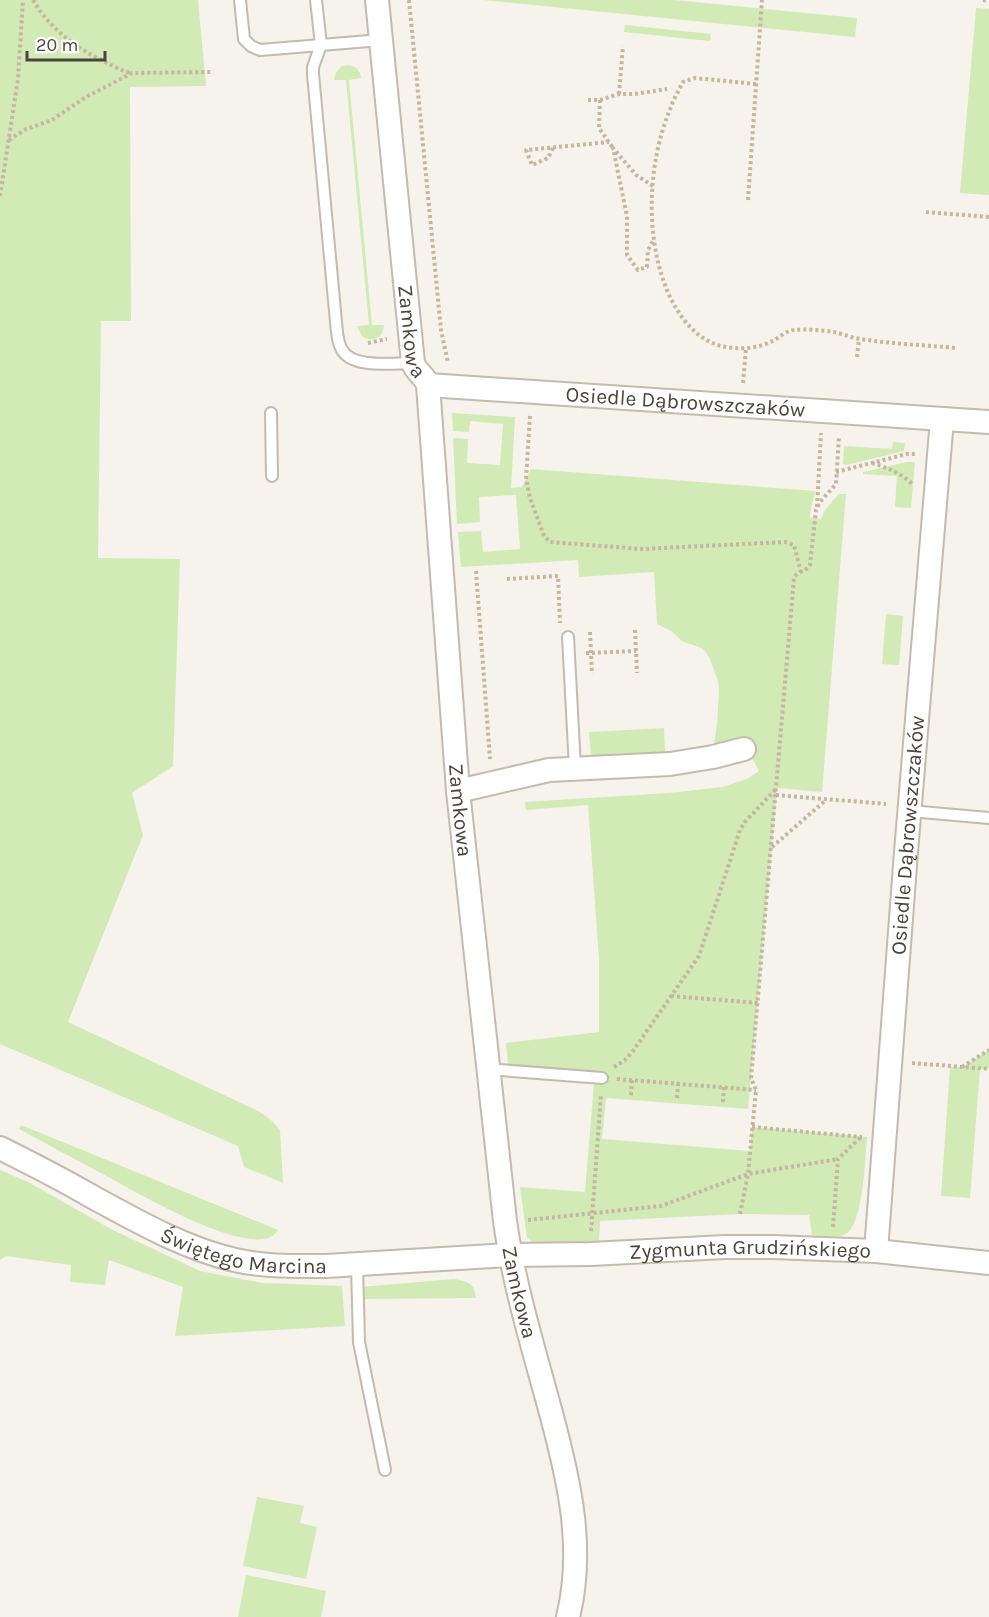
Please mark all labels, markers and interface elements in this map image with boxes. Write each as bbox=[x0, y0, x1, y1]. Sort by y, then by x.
scale bar bbox=[27, 24, 105, 62]
text: 20 m bbox=[36, 34, 78, 56]
street label: Zamkowa bbox=[393, 284, 431, 383]
street label: Osiedle Dąbrowszczaków bbox=[565, 382, 806, 422]
street label: Osiedle Dąbrowszczaków bbox=[886, 715, 929, 956]
street label: Zamkowa bbox=[444, 763, 477, 858]
street label: Świętego Marcina bbox=[157, 1222, 327, 1278]
street label: Zygmunta Grudzińskiego bbox=[629, 1235, 871, 1264]
street label: Zamkowa bbox=[497, 1244, 542, 1341]

